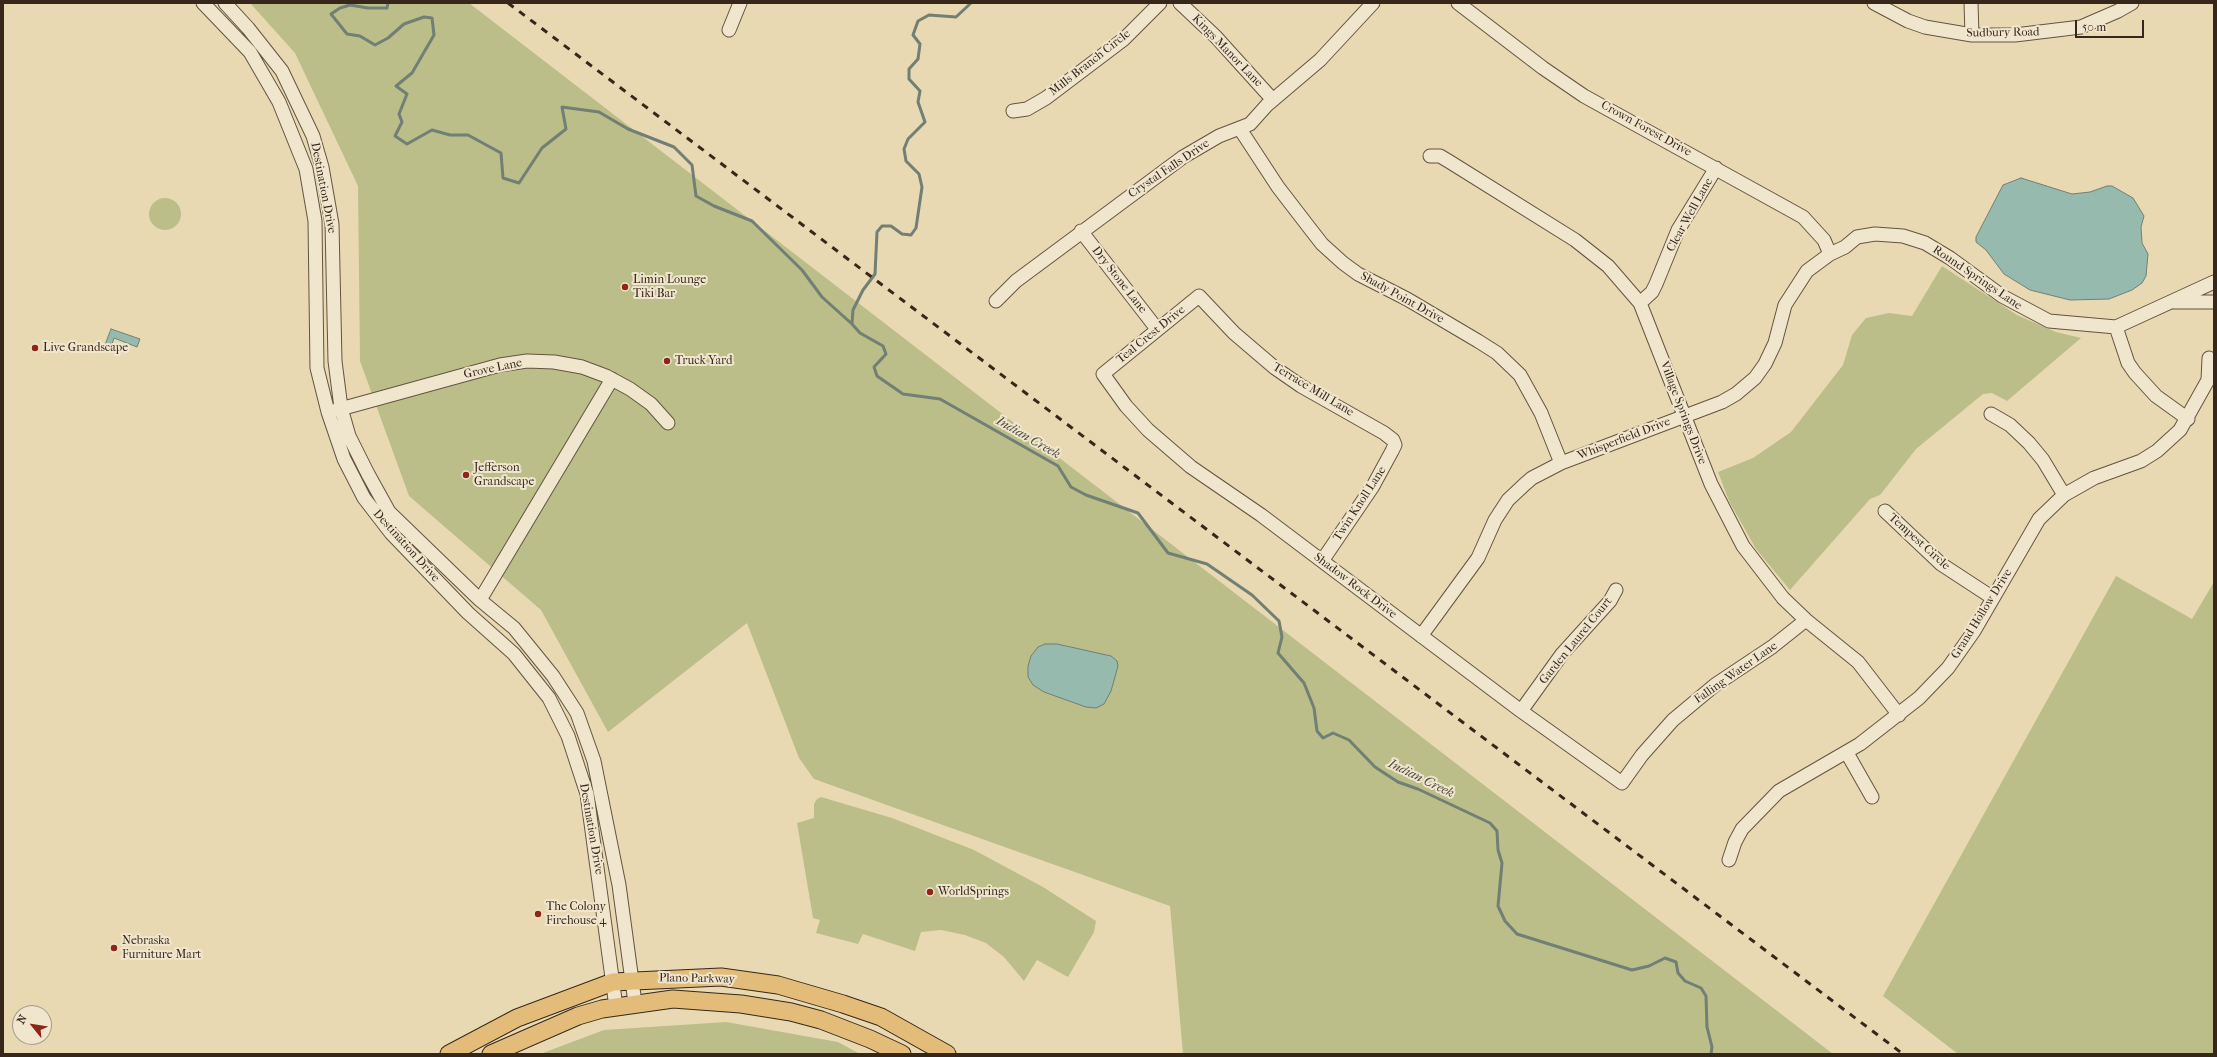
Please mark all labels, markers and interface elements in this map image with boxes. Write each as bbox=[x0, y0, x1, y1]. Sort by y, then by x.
street label: Kings Manor Lane bbox=[1189, 12, 1265, 90]
scale bar bbox=[2077, 12, 2146, 38]
text: 50 m bbox=[2082, 20, 2106, 34]
street label: Sudbury Road bbox=[1966, 25, 2040, 41]
street label: Mills Branch Circle bbox=[1047, 27, 1133, 99]
street label: Crown Forest Drive bbox=[1598, 98, 1694, 160]
street label: Crystal Falls Drive bbox=[1126, 137, 1212, 201]
street label: Destination Drive bbox=[307, 141, 339, 235]
street label: Clear Well Lane bbox=[1664, 176, 1716, 254]
street label: Round Springs Lane bbox=[1930, 243, 2024, 313]
street label: Dry Stone Lane bbox=[1088, 244, 1150, 316]
street label: Shady Point Drive bbox=[1358, 269, 1446, 327]
place label: Limin Lounge Tiki Bar bbox=[633, 273, 706, 301]
marker: Limin Lounge Tiki Bar bbox=[620, 282, 630, 292]
street label: Teal Crest Drive bbox=[1114, 303, 1188, 367]
place label: Live Grandscape bbox=[43, 341, 128, 355]
marker: Live Grandscape bbox=[30, 343, 40, 353]
place label: Truck Yard bbox=[675, 354, 732, 368]
street label: Grove Lane bbox=[462, 356, 524, 382]
marker: Truck Yard bbox=[662, 356, 672, 366]
street label: Village Springs Drive bbox=[1657, 359, 1709, 467]
street label: Terrace Mill Lane bbox=[1270, 360, 1356, 420]
water label: Indian Creek bbox=[993, 413, 1063, 463]
street label: Whisperfield Drive bbox=[1576, 415, 1672, 463]
place label: Jefferson Grandscape bbox=[474, 461, 534, 489]
street label: Twin Knoll Lane bbox=[1330, 464, 1390, 544]
marker: Jefferson Grandscape bbox=[461, 470, 471, 480]
street label: Destination Drive bbox=[370, 507, 442, 585]
street label: Tempest Circle bbox=[1885, 511, 1953, 573]
street label: Shadow Rock Drive bbox=[1311, 550, 1399, 622]
street label: Grand Hollow Drive bbox=[1948, 566, 2016, 662]
street label: Garden Laurel Court bbox=[1537, 595, 1615, 687]
street label: Falling Water Lane bbox=[1692, 639, 1780, 707]
water label: Indian Creek bbox=[1386, 756, 1456, 802]
street label: Destination Drive bbox=[576, 782, 606, 876]
place label: WorldSprings bbox=[938, 885, 1009, 899]
marker: WorldSprings bbox=[925, 887, 935, 897]
place label: The Colony Firehouse 4 bbox=[546, 900, 606, 928]
marker: The Colony Firehouse 4 bbox=[533, 909, 543, 919]
place label: Nebraska Furniture Mart bbox=[122, 934, 201, 962]
marker: Nebraska Furniture Mart bbox=[109, 943, 119, 953]
street label: Plano Parkway bbox=[659, 971, 735, 987]
north arrow bbox=[12, 1005, 52, 1045]
text: N bbox=[14, 1012, 30, 1026]

